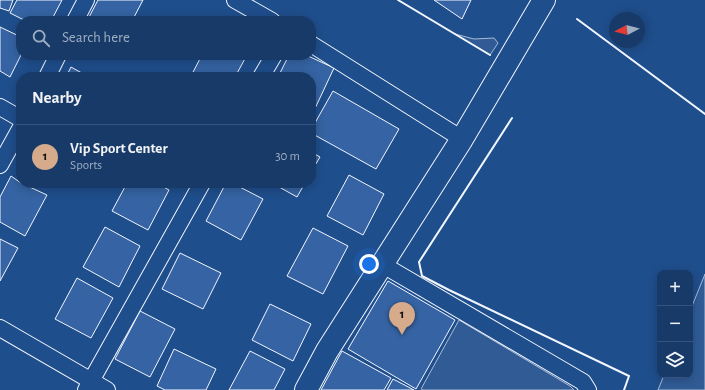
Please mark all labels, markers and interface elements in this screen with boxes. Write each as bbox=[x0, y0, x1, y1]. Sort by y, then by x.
north arrow bbox=[609, 12, 645, 48]
search box bbox=[16, 16, 316, 60]
icon: search bbox=[30, 27, 52, 49]
text: Search here bbox=[62, 30, 130, 45]
text: Nearby bbox=[32, 89, 82, 106]
text: Vip Sport Center bbox=[70, 141, 168, 156]
text: 1 bbox=[43, 150, 47, 163]
text: 30 m bbox=[275, 150, 300, 163]
text: Sports bbox=[70, 159, 102, 172]
your location bbox=[359, 254, 379, 274]
map controls bbox=[657, 270, 693, 378]
button: + bbox=[657, 270, 693, 306]
pin: 1 bbox=[389, 302, 415, 335]
button: − bbox=[657, 306, 693, 342]
button: layers bbox=[657, 342, 693, 378]

